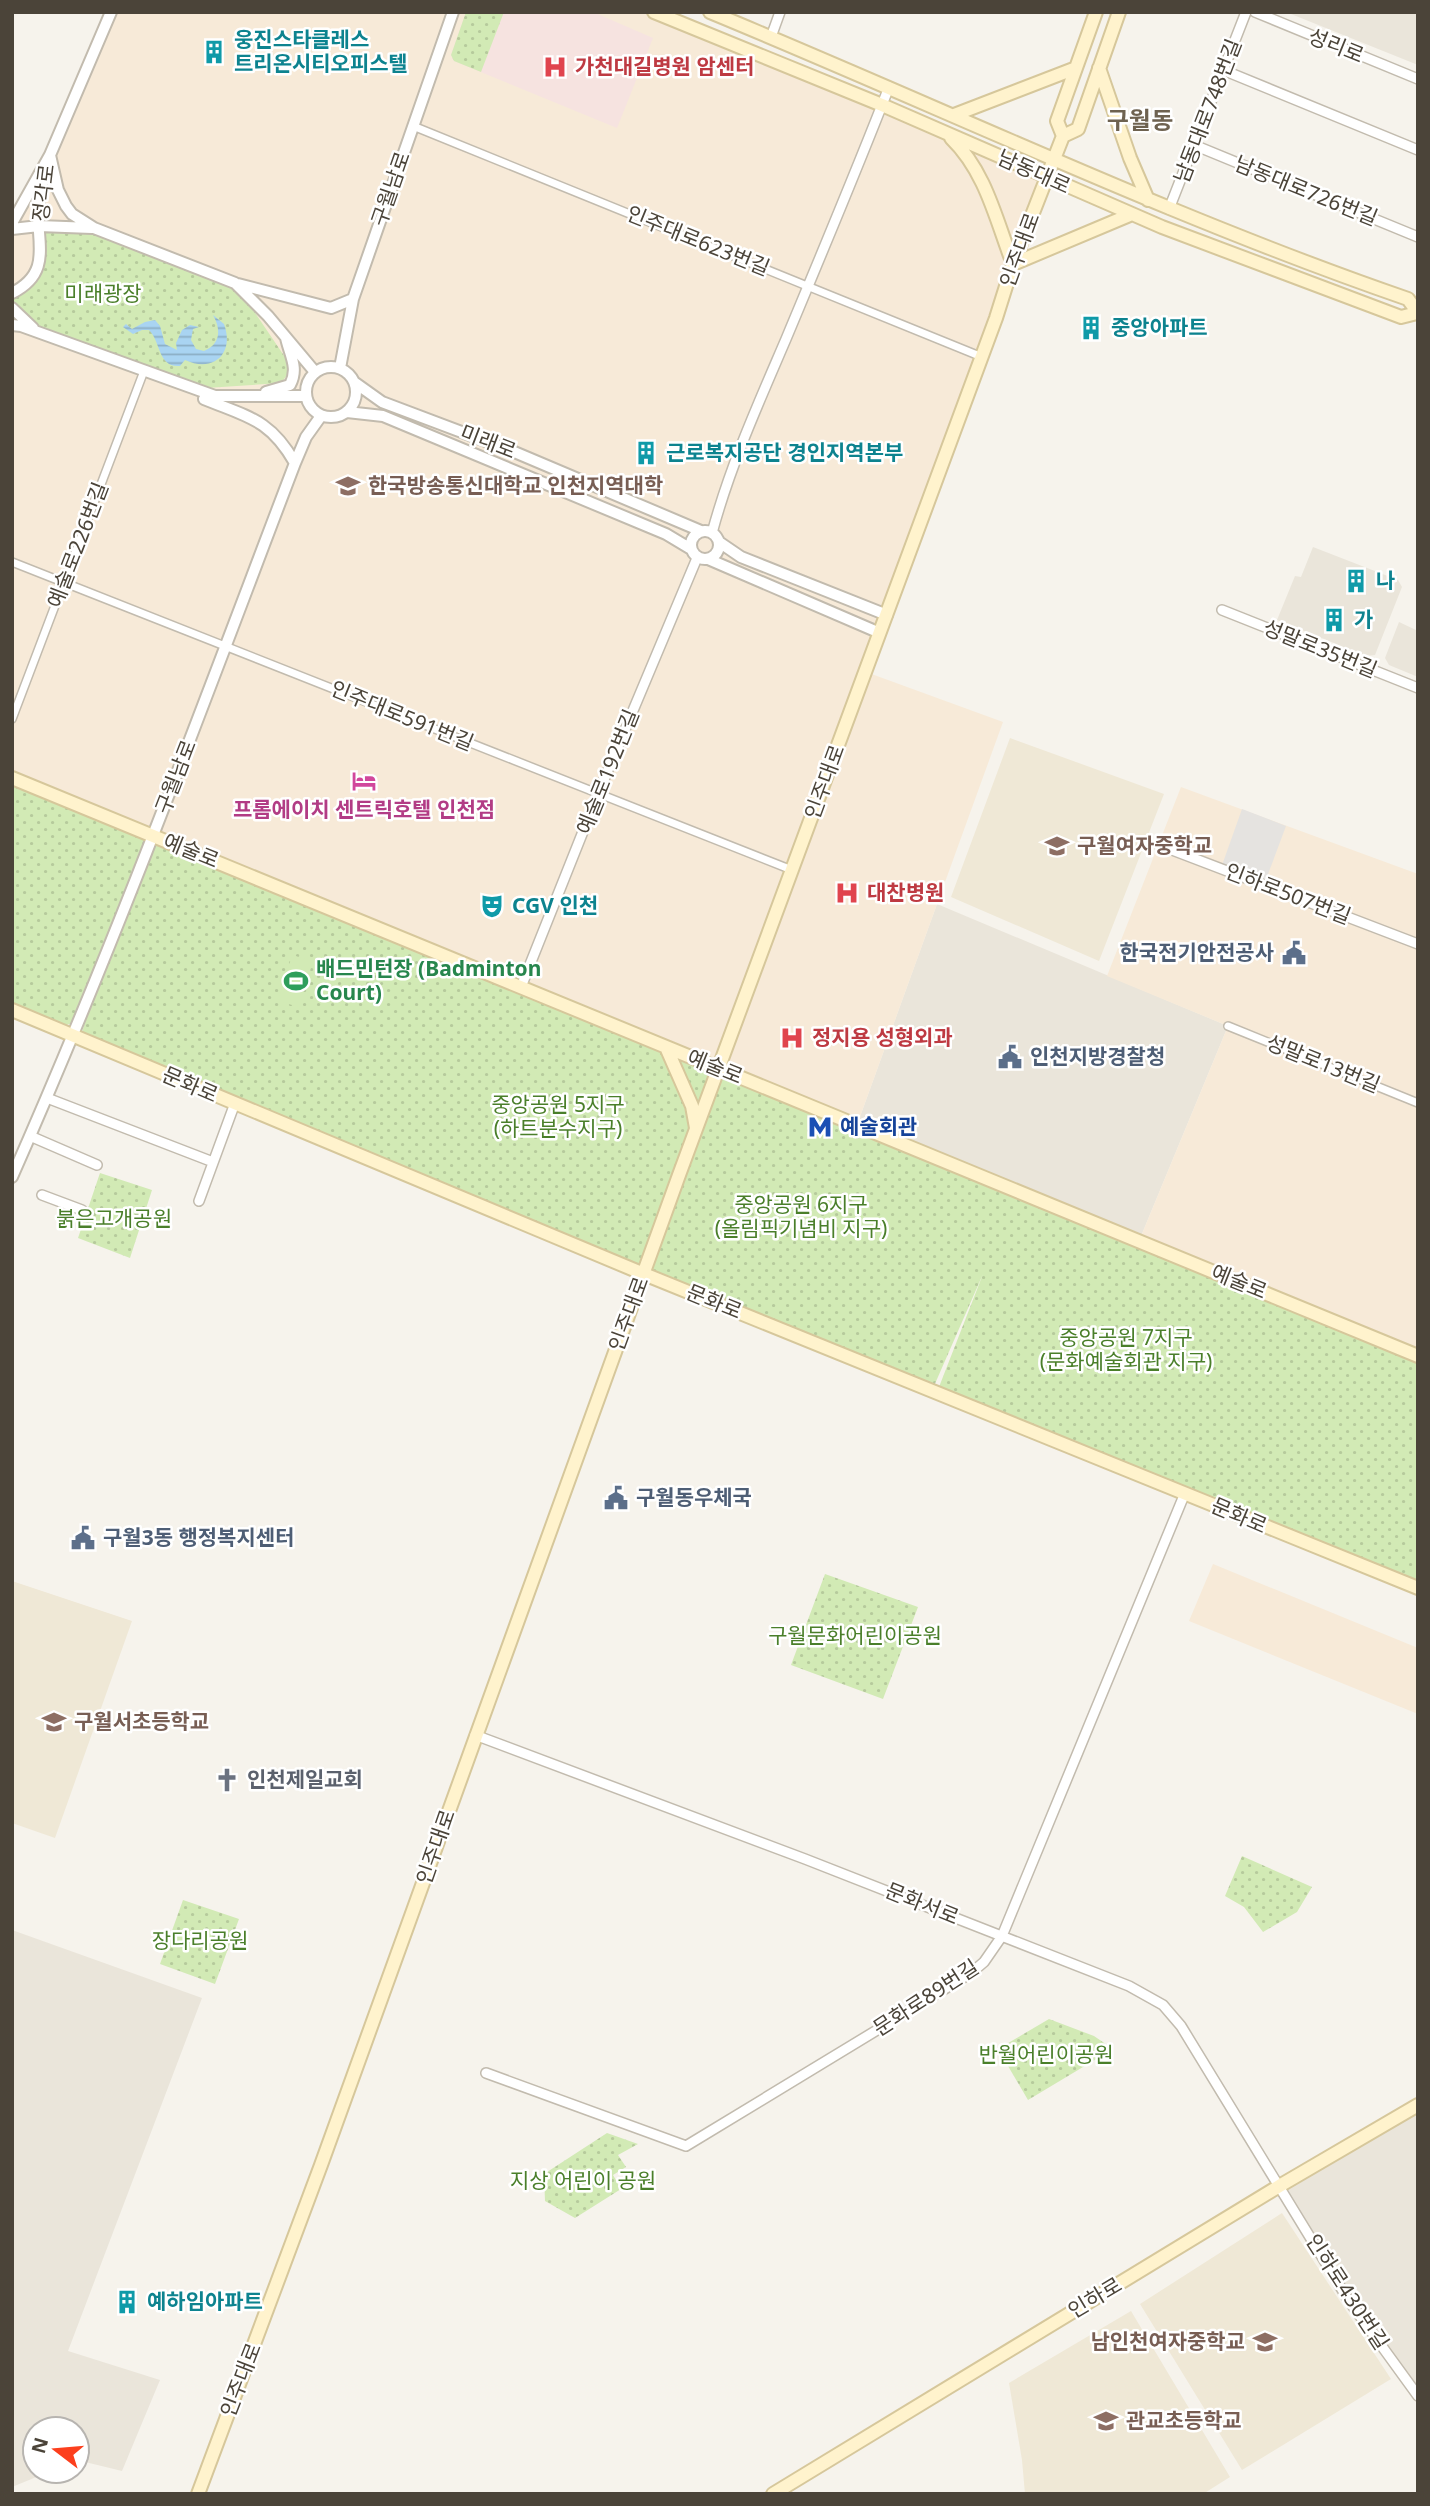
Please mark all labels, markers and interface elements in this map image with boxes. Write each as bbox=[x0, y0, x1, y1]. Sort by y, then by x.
street label: 성리로 bbox=[1304, 21, 1368, 69]
place label: 웅진스타클레스 트리온시티오피스텔 bbox=[234, 25, 408, 77]
street label: 남동대로748번길 bbox=[1167, 35, 1247, 187]
building icon: 웅진스타클레스 트리온시티오피스텔 bbox=[200, 38, 228, 66]
place label: 가천대길병원 암센터 bbox=[575, 52, 754, 80]
hospital icon: 가천대길병원 암센터 bbox=[541, 53, 569, 81]
district label: 구월동 bbox=[1107, 103, 1173, 136]
street label: 남동대로 bbox=[993, 143, 1075, 200]
street label: 구월남로 bbox=[364, 148, 416, 230]
street label: 남동대로726번길 bbox=[1231, 149, 1382, 232]
street label: 정각로 bbox=[26, 162, 60, 223]
street label: 인주대로623번길 bbox=[623, 199, 774, 282]
street label: 인주대로 bbox=[993, 209, 1045, 291]
park label: 미래광장 bbox=[64, 279, 142, 307]
place label: 중앙아파트 bbox=[1111, 313, 1208, 341]
building icon: 중앙아파트 bbox=[1077, 314, 1105, 342]
street label: 미래로 bbox=[456, 418, 520, 465]
place label: 근로복지공단 경인지역본부 bbox=[666, 438, 903, 466]
building icon: 근로복지공단 경인지역본부 bbox=[632, 439, 660, 467]
place label: 한국방송통신대학교 인천지역대학 bbox=[368, 471, 663, 499]
school or university icon: 한국방송통신대학교 인천지역대학 bbox=[334, 472, 362, 500]
street label: 예술로226번길 bbox=[40, 478, 114, 612]
place label: 나 bbox=[1376, 566, 1395, 594]
building icon: 나 bbox=[1342, 567, 1370, 595]
place label: 가 bbox=[1354, 605, 1373, 633]
building icon: 가 bbox=[1320, 606, 1348, 634]
street label: 성말로35번길 bbox=[1259, 612, 1382, 684]
street label: 인주대로591번길 bbox=[327, 674, 478, 757]
street label: 예술로192번길 bbox=[569, 705, 645, 838]
street label: 구월남로 bbox=[148, 736, 202, 818]
street label: 인주대로 bbox=[798, 741, 850, 823]
hotel icon: 프롬에이치 센트릭호텔 인천점 bbox=[350, 767, 378, 795]
place label: 프롬에이치 센트릭호텔 인천점 bbox=[233, 795, 495, 823]
street label: 예술로 bbox=[159, 826, 223, 874]
place label: 구월여자중학교 bbox=[1077, 831, 1212, 859]
school or university icon: 구월여자중학교 bbox=[1043, 832, 1071, 860]
street label: 인하로507번길 bbox=[1221, 856, 1355, 930]
place label: 대찬병원 bbox=[867, 878, 944, 906]
hospital icon: 대찬병원 bbox=[833, 879, 861, 907]
place label: CGV 인천 bbox=[512, 891, 598, 919]
theatre icon: CGV 인천 bbox=[478, 892, 506, 920]
place label: 한국전기안전공사 bbox=[1119, 938, 1274, 966]
public building icon: 한국전기안전공사 bbox=[1280, 939, 1308, 967]
place label: 배드민턴장 (Badminton Court) bbox=[316, 954, 541, 1006]
sports icon: 배드민턴장 (Badminton Court) bbox=[282, 967, 310, 995]
place label: 정지용 성형외과 bbox=[812, 1023, 953, 1051]
hospital icon: 정지용 성형외과 bbox=[778, 1024, 806, 1052]
street label: 성말로13번길 bbox=[1262, 1027, 1385, 1099]
street label: 예술로 bbox=[683, 1042, 747, 1090]
place label: 인천지방경찰청 bbox=[1030, 1042, 1165, 1070]
public building icon: 인천지방경찰청 bbox=[996, 1043, 1024, 1071]
street label: 문화로 bbox=[158, 1060, 223, 1108]
park label: 중앙공원 5지구 (하트분수지구) bbox=[491, 1090, 625, 1142]
place label: 예술회관 bbox=[840, 1112, 917, 1140]
metro station icon: 예술회관 bbox=[806, 1113, 834, 1141]
park label: 중앙공원 6지구 (올림픽기념비 지구) bbox=[715, 1190, 887, 1242]
park label: 붉은고개공원 bbox=[56, 1204, 172, 1232]
street label: 예술로 bbox=[1207, 1257, 1271, 1305]
street label: 인주대로 bbox=[602, 1273, 654, 1355]
street label: 문화로 bbox=[682, 1277, 746, 1325]
park label: 중앙공원 7지구 (문화예술회관 지구) bbox=[1040, 1323, 1212, 1375]
place label: 구월동우체국 bbox=[636, 1483, 752, 1511]
public building icon: 구월동우체국 bbox=[602, 1484, 630, 1512]
street label: 문화로 bbox=[1207, 1491, 1272, 1539]
place label: 구월3동 행정복지센터 bbox=[103, 1523, 294, 1551]
public building icon: 구월3동 행정복지센터 bbox=[69, 1524, 97, 1552]
park label: 구월문화어린이공원 bbox=[768, 1621, 942, 1649]
place label: 구월서초등학교 bbox=[74, 1707, 209, 1735]
school or university icon: 구월서초등학교 bbox=[40, 1708, 68, 1736]
place label: 인천제일교회 bbox=[247, 1765, 363, 1793]
church icon: 인천제일교회 bbox=[213, 1766, 241, 1794]
street label: 인주대로 bbox=[409, 1806, 461, 1888]
street label: 문화서로 bbox=[881, 1876, 963, 1931]
park label: 장다리공원 bbox=[152, 1926, 248, 1954]
street label: 문화로89번길 bbox=[867, 1953, 984, 2042]
park label: 반월어린이공원 bbox=[978, 2040, 1114, 2068]
park label: 지상 어린이 공원 bbox=[510, 2166, 656, 2194]
street label: 인하로430번길 bbox=[1300, 2228, 1396, 2355]
street label: 인하로 bbox=[1062, 2270, 1127, 2324]
place label: 예하임아파트 bbox=[147, 2287, 263, 2315]
building icon: 예하임아파트 bbox=[113, 2288, 141, 2316]
place label: 남인천여자중학교 bbox=[1090, 2327, 1245, 2355]
school or university icon: 남인천여자중학교 bbox=[1251, 2328, 1279, 2356]
street label: 인주대로 bbox=[213, 2339, 267, 2421]
place label: 관교초등학교 bbox=[1126, 2406, 1242, 2434]
school or university icon: 관교초등학교 bbox=[1092, 2407, 1120, 2435]
north arrow bbox=[21, 2415, 91, 2485]
text: N bbox=[25, 2434, 54, 2456]

